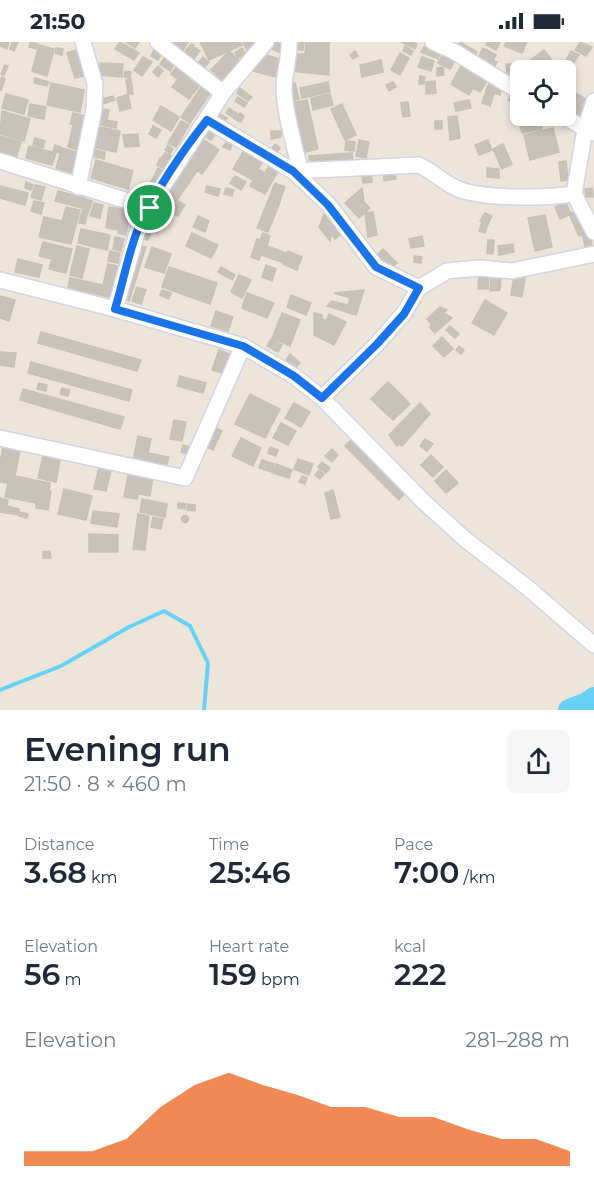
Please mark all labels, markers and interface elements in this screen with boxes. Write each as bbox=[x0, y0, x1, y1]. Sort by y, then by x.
text: 21:50 bbox=[30, 8, 85, 35]
map controls bbox=[510, 60, 576, 126]
button: locate bbox=[510, 60, 576, 126]
pin bbox=[124, 182, 175, 233]
icon: arrive bbox=[133, 191, 166, 224]
text: Evening run bbox=[24, 729, 231, 769]
button: share bbox=[507, 730, 570, 793]
text: 21:50 · 8 × 460 m bbox=[24, 772, 187, 796]
text: Distance bbox=[24, 835, 94, 854]
text: Time bbox=[209, 835, 249, 854]
text: Pace bbox=[394, 835, 433, 854]
text: 3.68 bbox=[24, 854, 87, 891]
text: 25:46 bbox=[209, 854, 290, 891]
text: 7:00 bbox=[394, 854, 459, 891]
text: km bbox=[87, 868, 117, 887]
text: /km bbox=[459, 868, 495, 887]
text: Elevation bbox=[24, 937, 98, 956]
text: Heart rate bbox=[209, 937, 289, 956]
text: kcal bbox=[394, 937, 426, 956]
text: 56 bbox=[24, 956, 60, 993]
text: 159 bbox=[209, 956, 257, 993]
text: 222 bbox=[394, 956, 446, 993]
text: m bbox=[60, 970, 82, 989]
text: bpm bbox=[257, 970, 300, 989]
text: Elevation bbox=[24, 1028, 116, 1052]
text: 281–288 m bbox=[466, 1028, 570, 1052]

